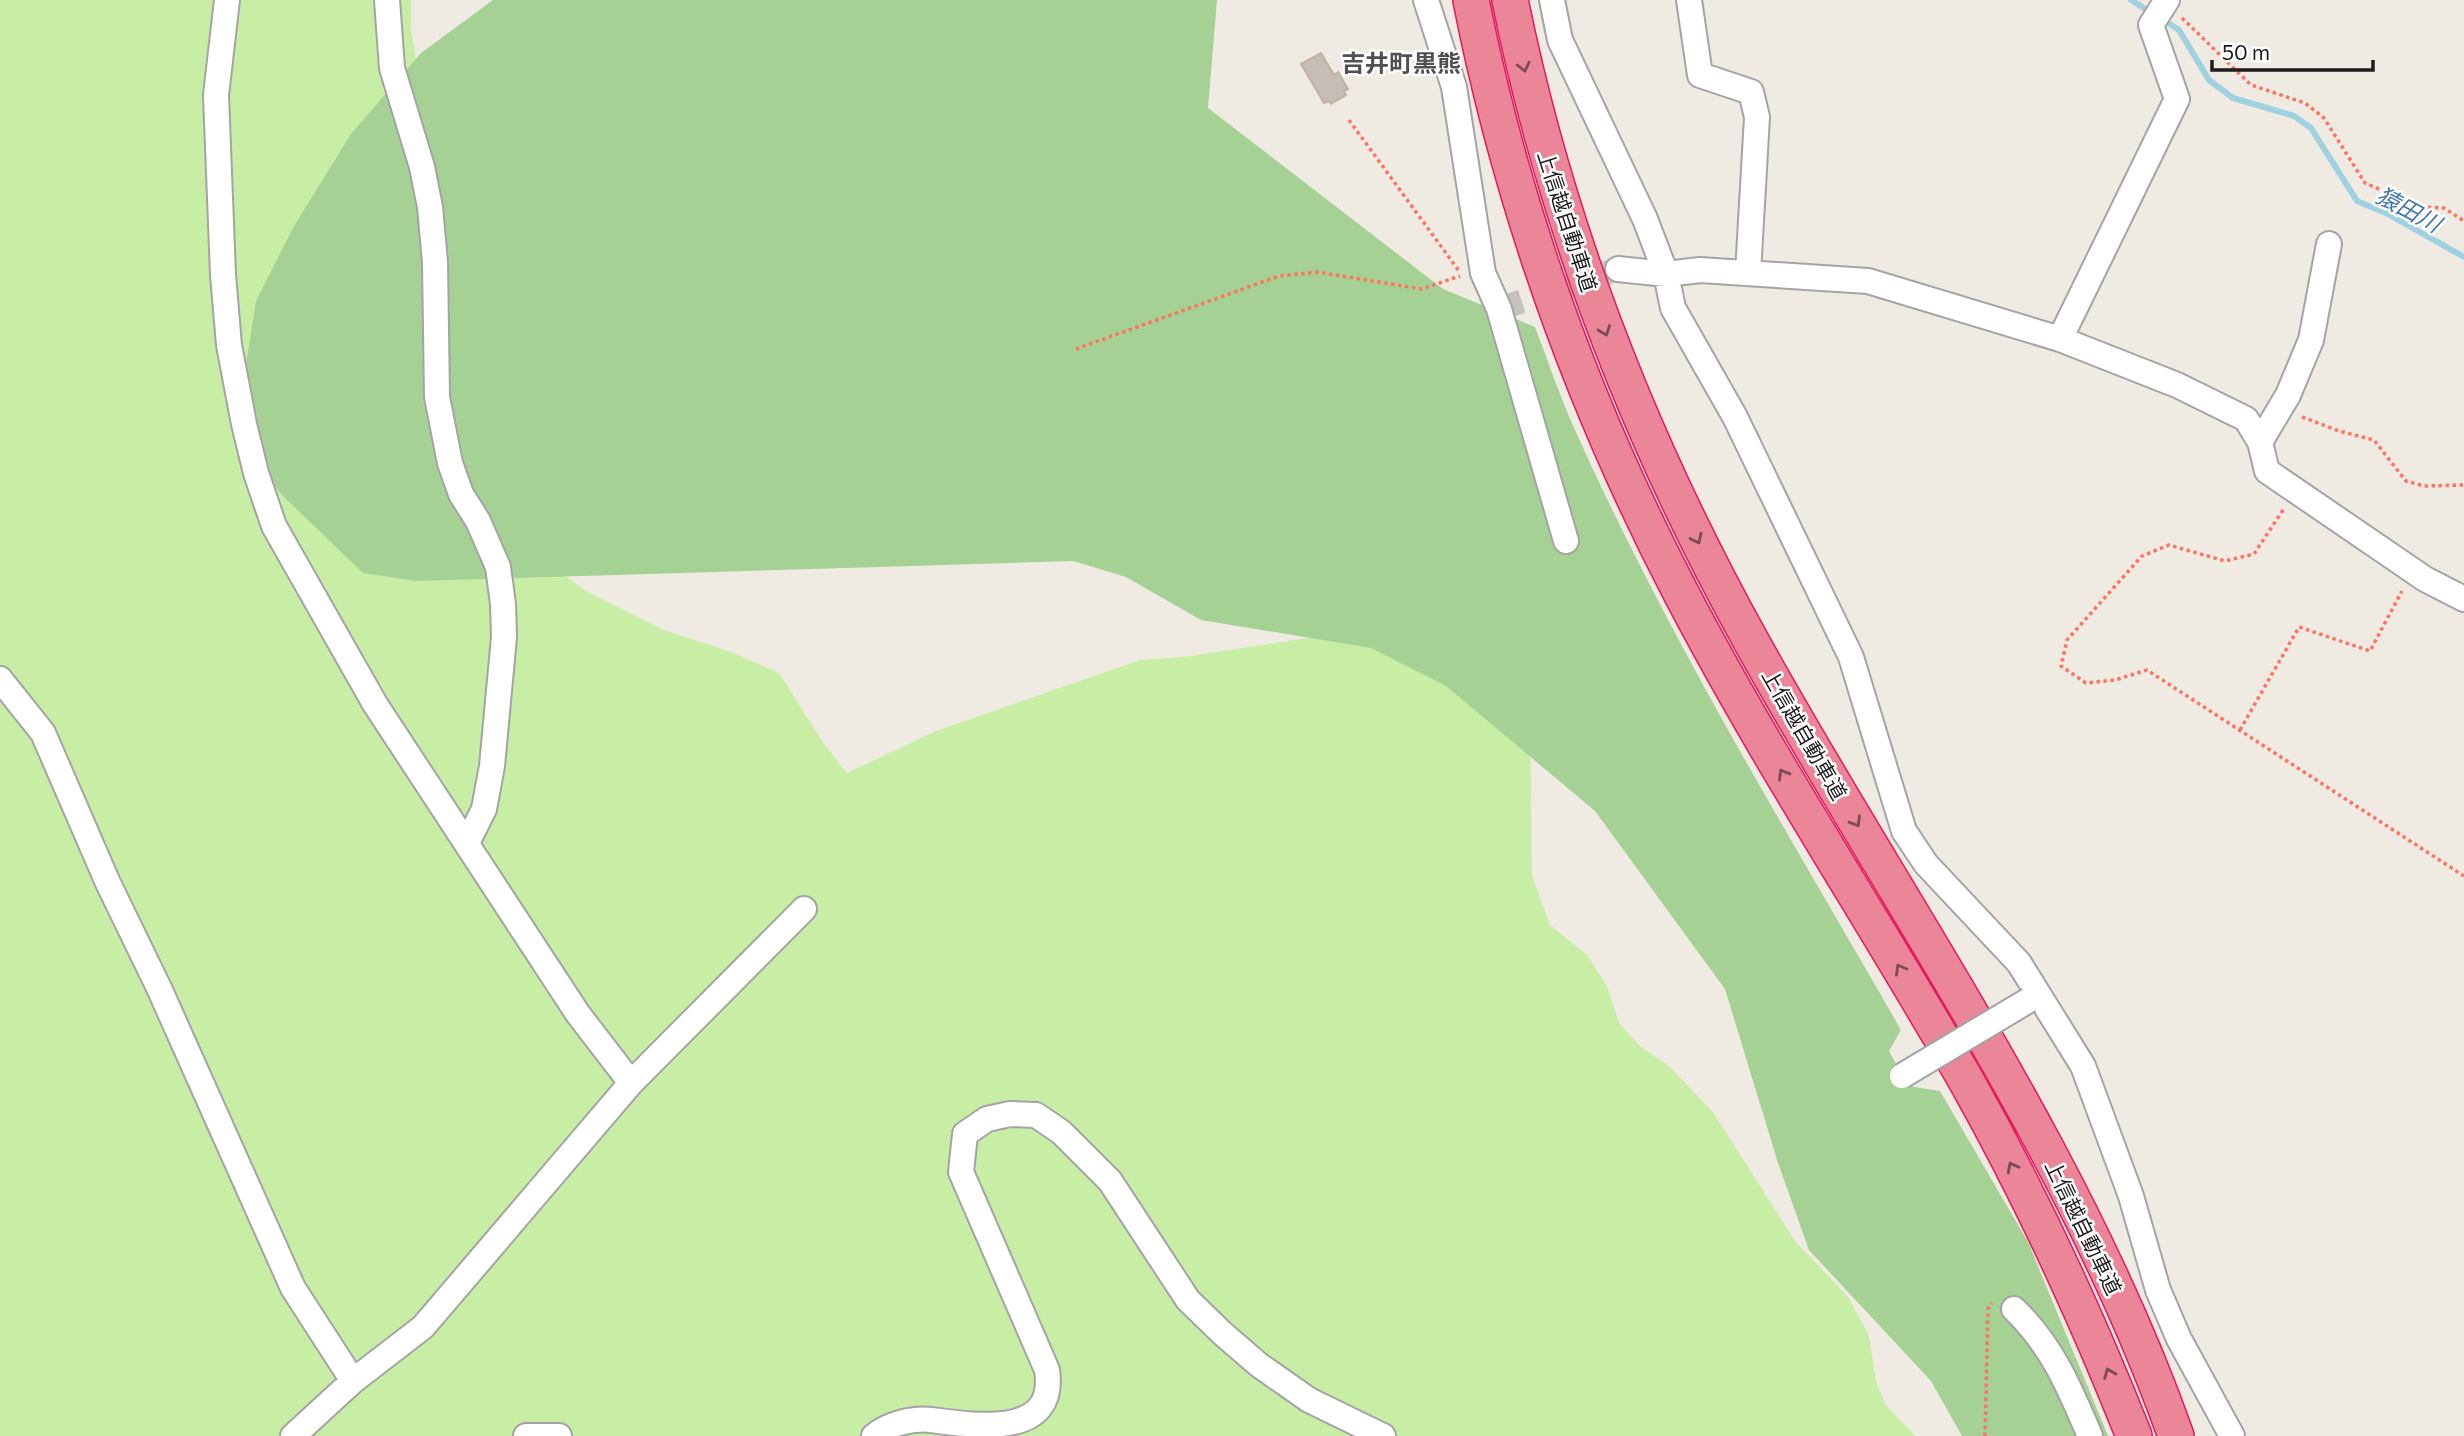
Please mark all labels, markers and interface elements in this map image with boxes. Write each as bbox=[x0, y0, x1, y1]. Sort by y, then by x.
scale bar bbox=[2212, 28, 2373, 72]
text: 50 m bbox=[2222, 39, 2270, 64]
district label: 吉井町黒熊 bbox=[1341, 48, 1461, 77]
one-way arrow bbox=[1516, 61, 1530, 73]
street label: 上信越自動車道 bbox=[1533, 147, 1603, 295]
water label: 猿田川 bbox=[2372, 180, 2449, 239]
one-way arrow bbox=[1596, 324, 1610, 336]
one-way arrow bbox=[1689, 532, 1703, 544]
street label: 上信越自動車道 bbox=[1757, 664, 1853, 804]
one-way arrow bbox=[1779, 768, 1792, 781]
one-way arrow bbox=[1848, 815, 1861, 828]
one-way arrow bbox=[1895, 963, 1908, 976]
street label: 上信越自動車道 bbox=[2041, 1155, 2127, 1299]
one-way arrow bbox=[2007, 1161, 2021, 1174]
one-way arrow bbox=[2103, 1367, 2117, 1379]

